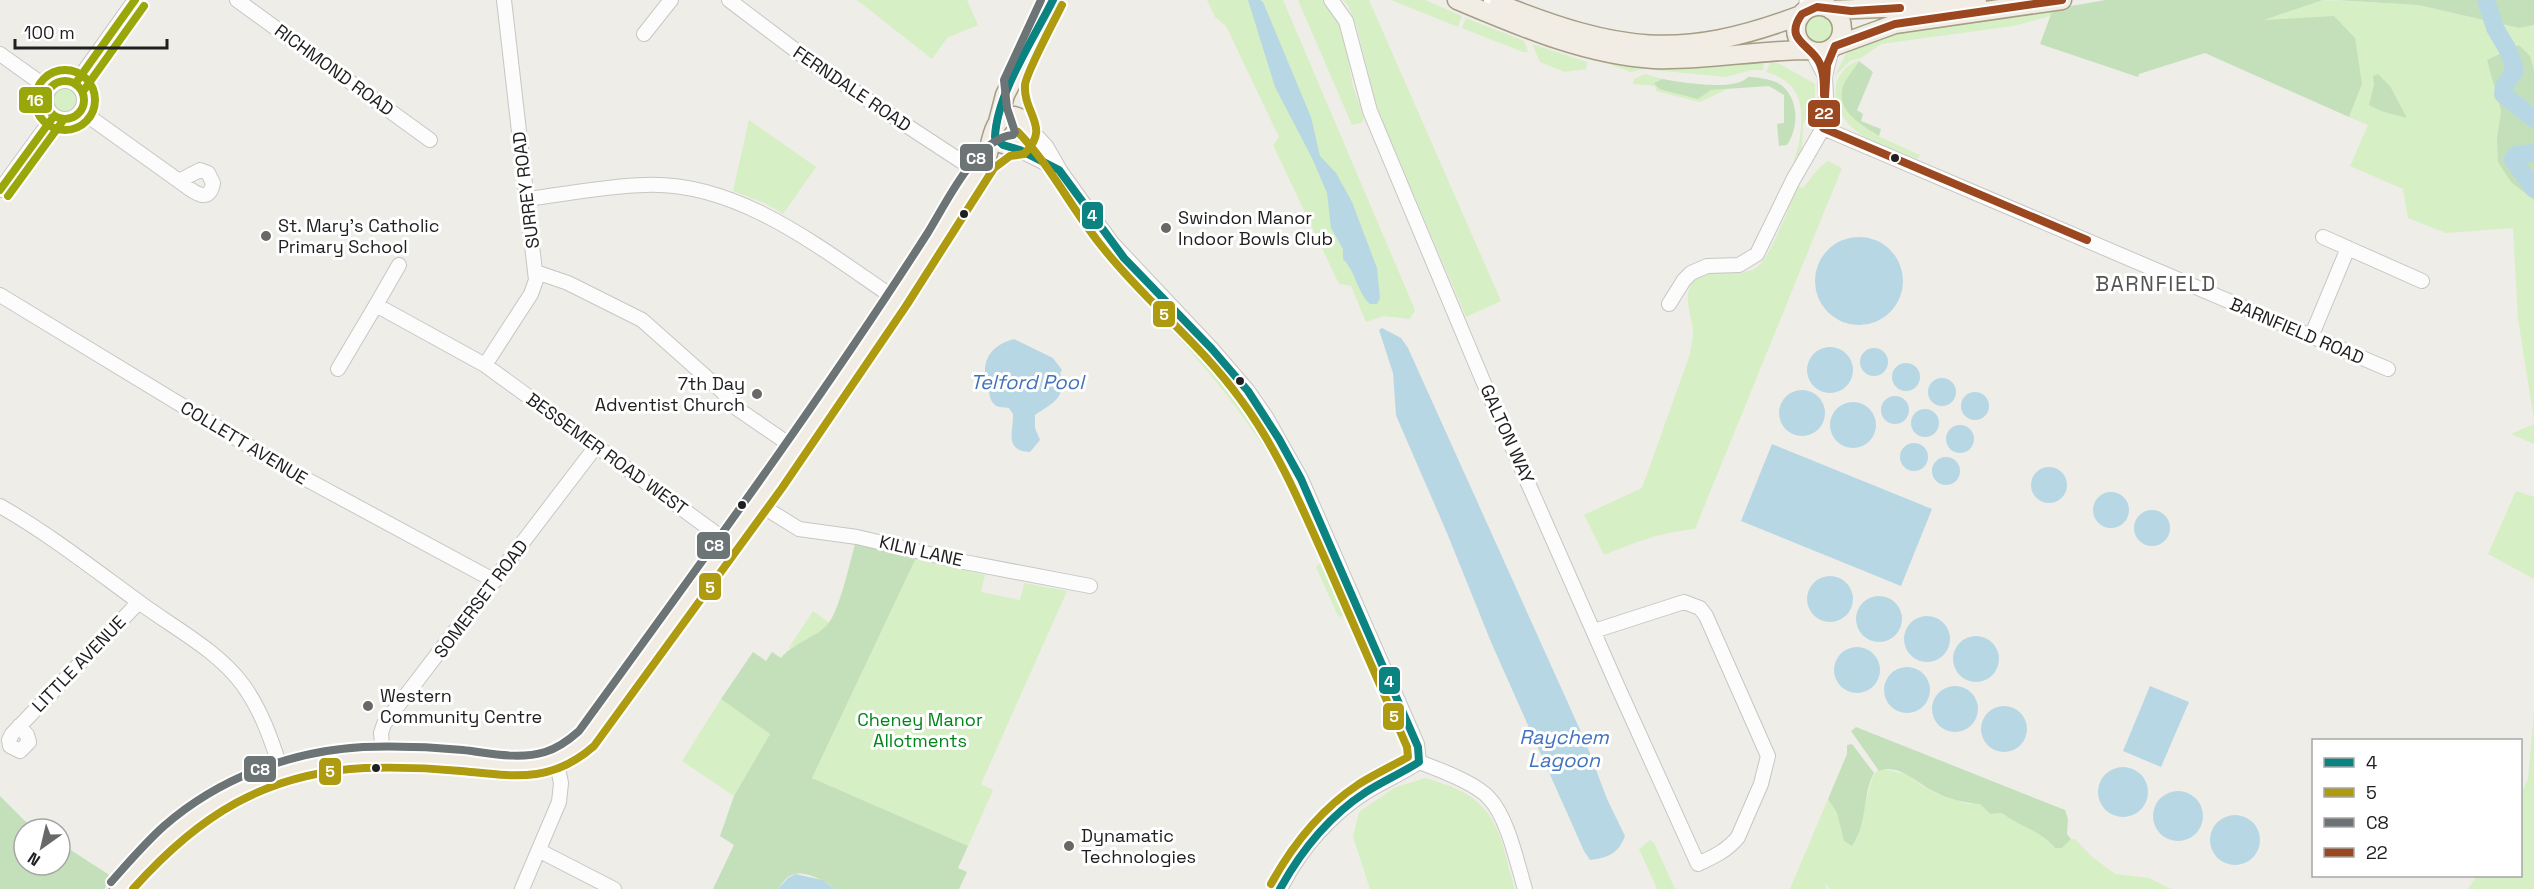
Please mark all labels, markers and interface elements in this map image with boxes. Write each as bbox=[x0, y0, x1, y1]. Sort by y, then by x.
scale bar bbox=[15, 12, 166, 50]
street label: RICHMOND ROAD bbox=[270, 19, 398, 121]
text: 100 m bbox=[24, 21, 75, 44]
street label: FERNDALE ROAD bbox=[789, 41, 916, 137]
line badge: 16 bbox=[18, 86, 53, 114]
text: 16 bbox=[26, 90, 44, 111]
line badge: 22 bbox=[1807, 99, 1841, 128]
text: 22 bbox=[1814, 103, 1834, 124]
street label: SURREY ROAD bbox=[507, 130, 544, 250]
line badge: C8 bbox=[959, 143, 994, 172]
text: C8 bbox=[966, 148, 986, 169]
unlabelled marker bbox=[1889, 152, 1901, 164]
line badge: 4 bbox=[1081, 201, 1104, 230]
text: 4 bbox=[1087, 205, 1097, 226]
place label: Swindon Manor Indoor Bowls Club bbox=[1178, 206, 1333, 250]
unlabelled marker bbox=[958, 208, 970, 220]
place label: St. Mary's Catholic Primary School bbox=[278, 214, 440, 258]
marker: Swindon Manor Indoor Bowls Club bbox=[1159, 221, 1173, 235]
marker: St. Mary's Catholic Primary School bbox=[259, 229, 273, 243]
district label: BARNFIELD bbox=[2095, 270, 2217, 297]
street label: BARNFIELD ROAD bbox=[2227, 292, 2368, 369]
line badge: 5 bbox=[1152, 300, 1176, 328]
text: 5 bbox=[1159, 304, 1169, 325]
water label: Telford Pool bbox=[970, 369, 1086, 395]
place label: 7th Day Adventist Church bbox=[595, 372, 745, 416]
unlabelled marker bbox=[1234, 375, 1246, 387]
street label: GALTON WAY bbox=[1475, 381, 1540, 487]
street label: BESSEMER ROAD WEST bbox=[522, 387, 693, 520]
marker: 7th Day Adventist Church bbox=[750, 387, 764, 401]
street label: COLLETT AVENUE bbox=[177, 396, 312, 490]
unlabelled marker bbox=[736, 499, 748, 511]
street label: KILN LANE bbox=[877, 530, 965, 571]
line badge: C8 bbox=[696, 531, 731, 560]
street label: SOMERSET ROAD bbox=[429, 535, 533, 663]
text: C8 bbox=[704, 535, 724, 556]
line badge: 5 bbox=[698, 572, 722, 601]
text: 5 bbox=[705, 577, 715, 598]
street label: LITTLE AVENUE bbox=[27, 611, 130, 717]
line badge: 4 bbox=[1378, 666, 1401, 695]
text: 4 bbox=[1384, 671, 1394, 692]
place label: Western Community Centre bbox=[380, 684, 542, 728]
marker: Western Community Centre bbox=[361, 699, 375, 713]
line badge: 5 bbox=[1382, 702, 1405, 731]
text: 5 bbox=[1389, 706, 1399, 727]
park label: Cheney Manor Allotments bbox=[857, 708, 983, 752]
water label: Raychem Lagoon bbox=[1519, 724, 1609, 773]
legend bbox=[2312, 739, 2522, 877]
text: 4 bbox=[2366, 751, 2377, 774]
line badge: C8 bbox=[243, 755, 277, 783]
line badge: 5 bbox=[318, 757, 342, 786]
text: C8 bbox=[250, 759, 270, 780]
text: 5 bbox=[325, 761, 335, 782]
unlabelled marker bbox=[370, 762, 382, 774]
text: 5 bbox=[2366, 781, 2377, 804]
text: C8 bbox=[2366, 811, 2389, 834]
north arrow bbox=[12, 817, 72, 877]
place label: Dynamatic Technologies bbox=[1081, 824, 1196, 868]
marker: Dynamatic Technologies bbox=[1062, 839, 1076, 853]
text: 22 bbox=[2366, 841, 2388, 864]
text: N bbox=[24, 847, 44, 871]

